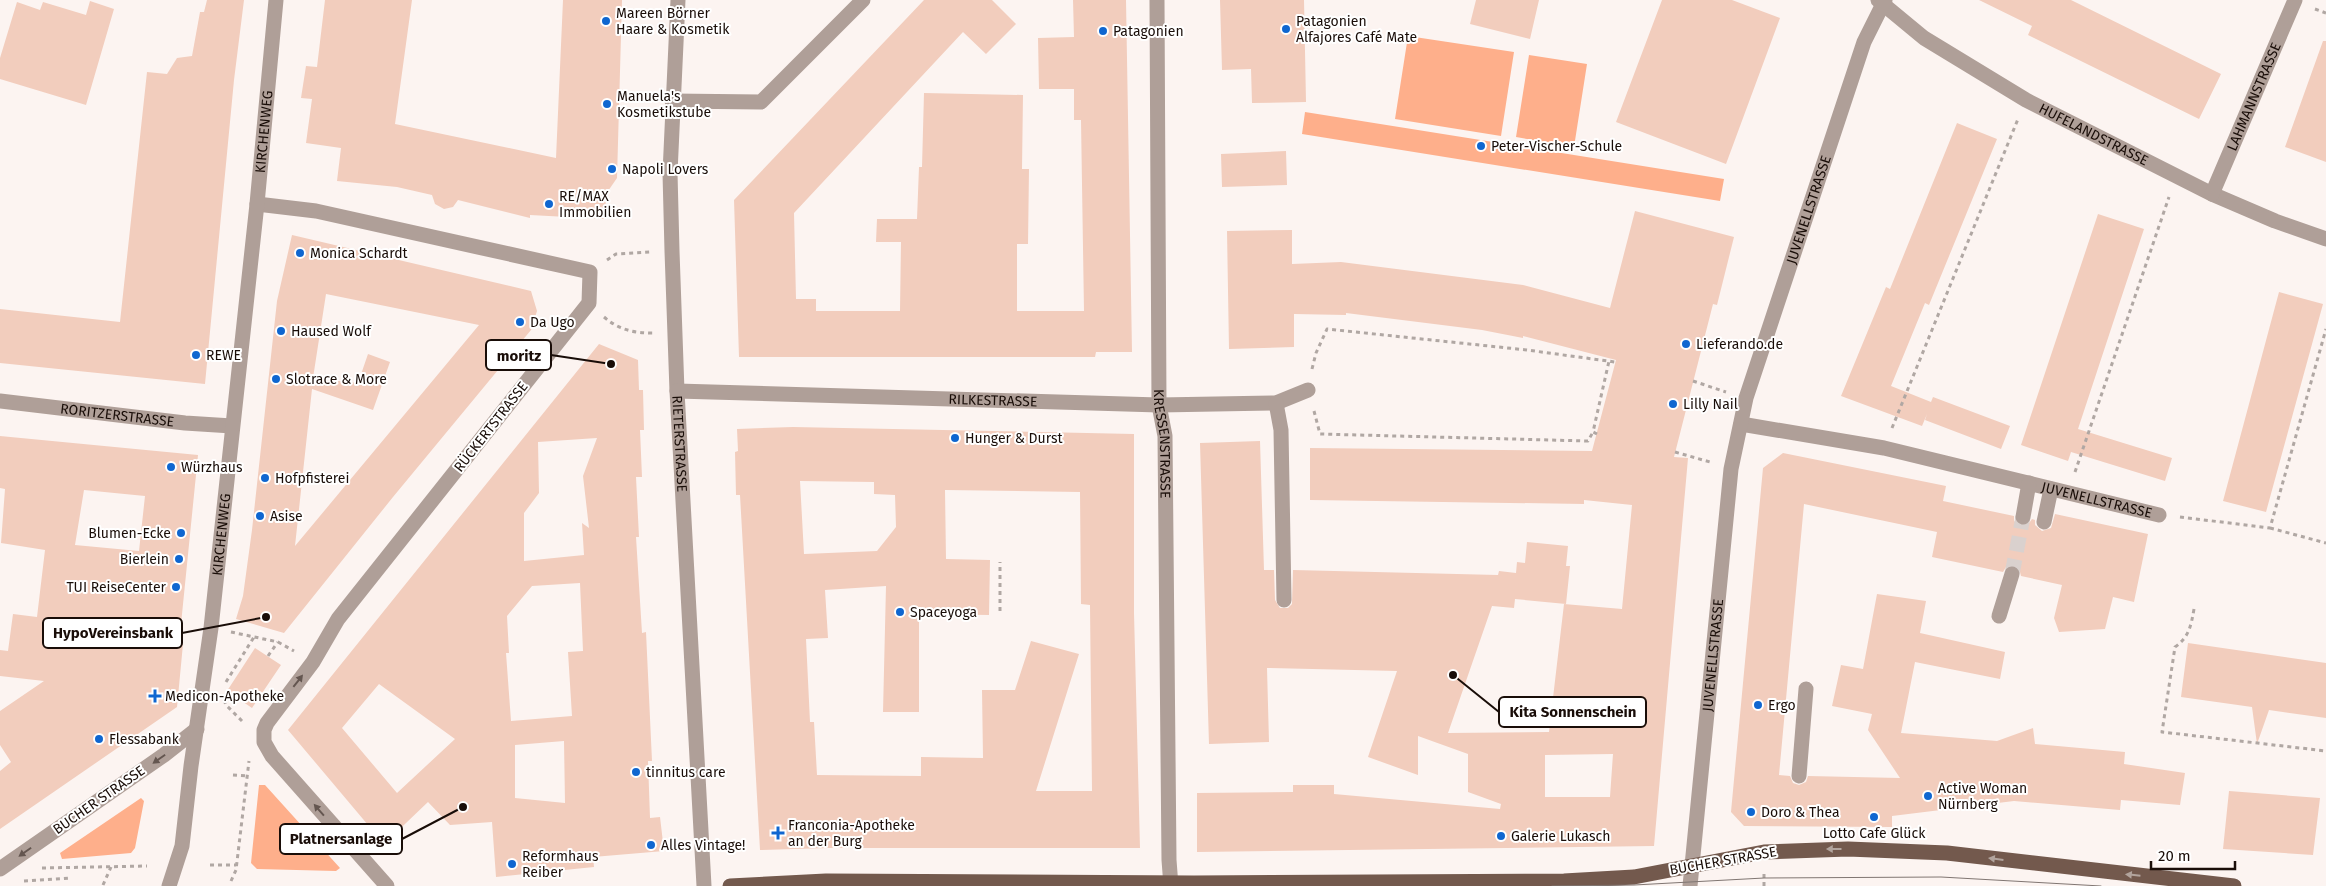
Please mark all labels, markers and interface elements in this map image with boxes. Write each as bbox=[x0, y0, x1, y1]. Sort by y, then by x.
place label: Mareen Börner Haare & Kosmetik bbox=[616, 5, 730, 38]
place label: Patagonien Alfajores Café Mate bbox=[1296, 13, 1417, 46]
marker: Mareen Börner Haare & Kosmetik bbox=[600, 15, 612, 27]
place label: Patagonien bbox=[1113, 23, 1184, 40]
marker: Patagonien Alfajores Café Mate bbox=[1280, 23, 1292, 35]
marker: Patagonien bbox=[1097, 25, 1109, 37]
street label: LAHMANNSTRASSE bbox=[2223, 40, 2284, 153]
place label: Manuela's Kosmetikstube bbox=[617, 88, 711, 121]
street label: KIRCHENWEG bbox=[251, 90, 276, 174]
marker: Manuela's Kosmetikstube bbox=[601, 98, 613, 110]
street label: HUFELANDSTRASSE bbox=[2036, 100, 2151, 169]
place label: Peter-Vischer-Schule bbox=[1491, 138, 1622, 155]
marker: Peter-Vischer-Schule bbox=[1475, 140, 1487, 152]
street label: JUVENELLSTRASSE bbox=[1783, 153, 1834, 266]
place label: Napoli Lovers bbox=[622, 161, 709, 178]
marker: Napoli Lovers bbox=[606, 163, 618, 175]
place label: RE/MAX Immobilien bbox=[559, 188, 631, 221]
marker: RE/MAX Immobilien bbox=[543, 198, 555, 210]
place label: Monica Schardt bbox=[310, 245, 409, 262]
marker: Monica Schardt bbox=[294, 247, 306, 259]
place label: Da Ugo bbox=[530, 314, 575, 331]
marker: Da Ugo bbox=[514, 316, 526, 328]
place label: Haused Wolf bbox=[291, 323, 372, 340]
marker: Haused Wolf bbox=[275, 325, 287, 337]
place label: Lieferando.de bbox=[1696, 336, 1783, 353]
marker: Lieferando.de bbox=[1680, 338, 1692, 350]
callout: moritz bbox=[486, 340, 551, 370]
place label: REWE bbox=[206, 347, 241, 364]
text: moritz bbox=[497, 347, 541, 365]
marker: REWE bbox=[190, 349, 202, 361]
place label: Slotrace & More bbox=[286, 371, 387, 388]
marker: Slotrace & More bbox=[270, 373, 282, 385]
street label: RÜCKERTSTRASSE bbox=[450, 378, 532, 476]
street label: KRESSENSTRASSE bbox=[1150, 389, 1174, 498]
street label: RILKESTRASSE bbox=[948, 390, 1038, 410]
street label: RIETERSTRASSE bbox=[669, 395, 691, 492]
place label: Lilly Nail bbox=[1683, 396, 1738, 413]
marker: Lilly Nail bbox=[1667, 398, 1679, 410]
street label: RORITZERSTRASSE bbox=[59, 400, 175, 430]
place label: Hunger & Durst bbox=[965, 430, 1063, 447]
marker: Hunger & Durst bbox=[949, 432, 961, 444]
place label: Würzhaus bbox=[181, 459, 243, 476]
marker: Würzhaus bbox=[165, 461, 177, 473]
place label: Hofpfisterei bbox=[275, 470, 349, 487]
marker: Hofpfisterei bbox=[259, 472, 271, 484]
street label: JUVENELLSTRASSE bbox=[2040, 478, 2154, 522]
street label: KIRCHENWEG bbox=[208, 492, 234, 577]
place label: Asise bbox=[270, 508, 303, 525]
marker: Asise bbox=[254, 510, 266, 522]
place label: Blumen-Ecke bbox=[88, 525, 171, 542]
marker: Blumen-Ecke bbox=[175, 527, 187, 539]
place label: Bierlein bbox=[120, 551, 169, 568]
marker: Bierlein bbox=[173, 553, 185, 565]
place label: TUI ReiseCenter bbox=[66, 579, 167, 596]
marker: TUI ReiseCenter bbox=[170, 581, 182, 593]
street label: JUVENELLSTRASSE bbox=[1699, 598, 1727, 712]
place label: Spaceyoga bbox=[910, 604, 977, 621]
marker: Spaceyoga bbox=[894, 606, 906, 618]
callout: HypoVereinsbank bbox=[43, 618, 182, 648]
text: HypoVereinsbank bbox=[53, 624, 174, 642]
one-way arrow bbox=[293, 675, 304, 688]
place label: Medicon-Apotheke bbox=[165, 688, 284, 705]
marker: Medicon-Apotheke bbox=[149, 690, 161, 702]
callout: Kita Sonnenschein bbox=[1499, 697, 1646, 727]
place label: Ergo bbox=[1768, 697, 1796, 714]
marker: Ergo bbox=[1752, 699, 1764, 711]
text: Kita Sonnenschein bbox=[1510, 703, 1636, 721]
place label: Flessabank bbox=[109, 731, 180, 748]
marker: Flessabank bbox=[93, 733, 105, 745]
one-way arrow bbox=[152, 754, 165, 764]
street label: BUCHER STRASSE bbox=[50, 762, 148, 838]
place label: tinnitus care bbox=[646, 764, 726, 781]
marker: tinnitus care bbox=[630, 766, 642, 778]
place label: Active Woman Nürnberg bbox=[1938, 780, 2027, 813]
marker: Active Woman Nürnberg bbox=[1922, 790, 1934, 802]
place label: Doro & Thea bbox=[1761, 804, 1840, 821]
one-way arrow bbox=[313, 805, 325, 817]
marker: Doro & Thea bbox=[1745, 806, 1757, 818]
marker: Lotto Cafe Glück bbox=[1868, 811, 1880, 823]
place label: Franconia-Apotheke an der Burg bbox=[788, 817, 915, 850]
callout: Platnersanlage bbox=[280, 824, 402, 854]
place label: Lotto Cafe Glück bbox=[1823, 825, 1926, 842]
marker: Franconia-Apotheke an der Burg bbox=[772, 827, 784, 839]
place label: Galerie Lukasch bbox=[1511, 828, 1610, 845]
text: Platnersanlage bbox=[290, 830, 392, 848]
marker: Galerie Lukasch bbox=[1495, 830, 1507, 842]
place label: Alles Vintage! bbox=[661, 837, 745, 854]
scale bar bbox=[2151, 838, 2235, 870]
marker: Alles Vintage! bbox=[645, 839, 657, 851]
street label: BUCHER STRASSE bbox=[1668, 843, 1778, 879]
one-way arrow bbox=[1826, 845, 1842, 853]
one-way arrow bbox=[18, 847, 32, 857]
text: 20 m bbox=[2158, 847, 2191, 865]
place label: Reformhaus Reiber bbox=[522, 848, 599, 881]
one-way arrow bbox=[1988, 855, 2004, 863]
marker: Reformhaus Reiber bbox=[506, 858, 518, 870]
one-way arrow bbox=[2125, 871, 2141, 879]

